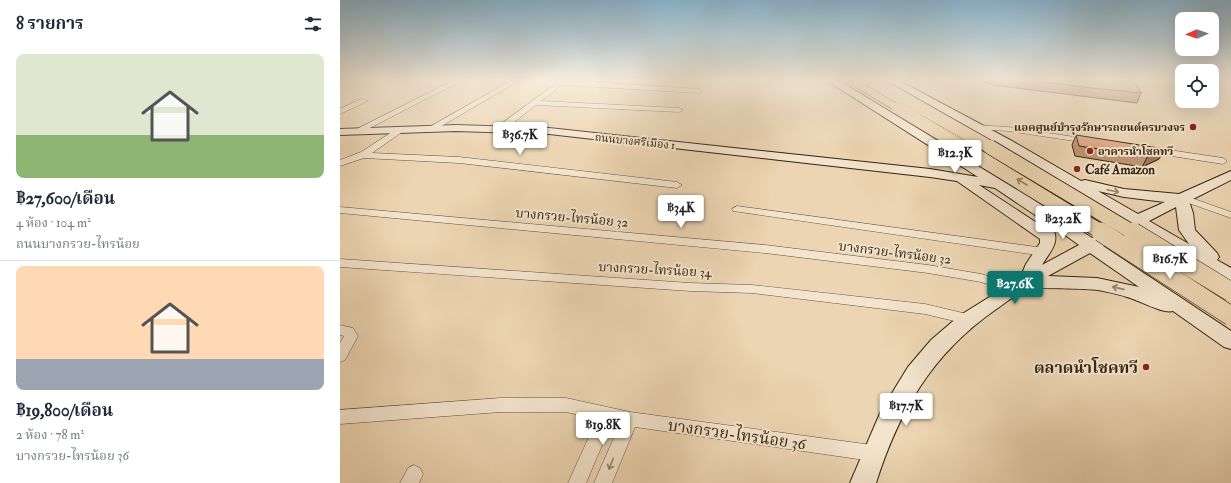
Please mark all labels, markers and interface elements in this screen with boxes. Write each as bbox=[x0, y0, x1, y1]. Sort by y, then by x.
north arrow bbox=[1175, 12, 1219, 56]
map controls bbox=[1175, 12, 1219, 108]
text: 8 รายการ bbox=[16, 13, 84, 34]
icon: filters bbox=[302, 13, 324, 35]
button: locate bbox=[1175, 64, 1219, 108]
icon: home bbox=[134, 80, 206, 152]
place label: แอคศูนย์บำรุงรักษารถยนต์ครบวงจร bbox=[1014, 121, 1185, 135]
pin: ฿36.7K bbox=[487, 122, 553, 156]
marker: แอคศูนย์บำรุงรักษารถยนต์ครบวงจร bbox=[1188, 122, 1198, 132]
text: ฿36.7K bbox=[502, 127, 538, 143]
street label: ถนนบางศรีเมือง 1 bbox=[594, 131, 676, 152]
pin: ฿12.3K bbox=[922, 140, 988, 174]
place label: อาคารนำโชคทวี bbox=[1098, 144, 1174, 158]
text: ฿12.3K bbox=[937, 145, 973, 161]
marker: อาคารนำโชคทวี bbox=[1085, 146, 1095, 156]
place label: Café Amazon bbox=[1085, 162, 1155, 178]
marker: Café Amazon bbox=[1072, 164, 1082, 174]
one-way arrow bbox=[1016, 177, 1027, 186]
one-way arrow bbox=[1107, 187, 1120, 195]
text: ฿27,600/เดือน bbox=[16, 188, 115, 209]
pin: ฿34K bbox=[657, 195, 705, 229]
text: ฿34K bbox=[667, 200, 695, 216]
street label: บางกรวย-ไทรน้อย 32 bbox=[515, 204, 629, 231]
pin: ฿23.2K bbox=[1030, 206, 1096, 240]
text: ฿23.2K bbox=[1044, 211, 1082, 227]
text: 4 ห้อง · 104 m² bbox=[16, 215, 91, 231]
text: ถนนบางกรวย-ไทรน้อย bbox=[16, 236, 140, 252]
street label: บางกรวย-ไทรน้อย 32 bbox=[838, 237, 952, 268]
pin: ฿16.7K bbox=[1137, 246, 1203, 280]
text: ฿16.7K bbox=[1152, 251, 1188, 267]
street label: บางกรวย-ไทรน้อย 34 bbox=[598, 258, 713, 281]
pin: ฿27.6K bbox=[982, 271, 1048, 305]
text: ฿27.6K bbox=[996, 276, 1034, 292]
one-way arrow bbox=[1112, 284, 1125, 292]
icon: home bbox=[134, 292, 206, 364]
place label: ตลาดนำโชคทวี bbox=[1034, 357, 1138, 378]
marker: ตลาดนำโชคทวี bbox=[1141, 362, 1151, 372]
pin: ฿17.7K bbox=[873, 393, 939, 427]
text: ฿17.7K bbox=[889, 398, 923, 414]
text: ฿19,800/เดือน bbox=[16, 400, 113, 421]
pin: ฿19.8K bbox=[570, 412, 636, 446]
street label: บางกรวย-ไทรน้อย 36 bbox=[667, 414, 808, 455]
text: ฿19.8K bbox=[585, 417, 621, 433]
text: 2 ห้อง · 78 m² bbox=[16, 427, 84, 443]
text: บางกรวย-ไทรน้อย 36 bbox=[16, 448, 129, 464]
one-way arrow bbox=[607, 458, 615, 470]

